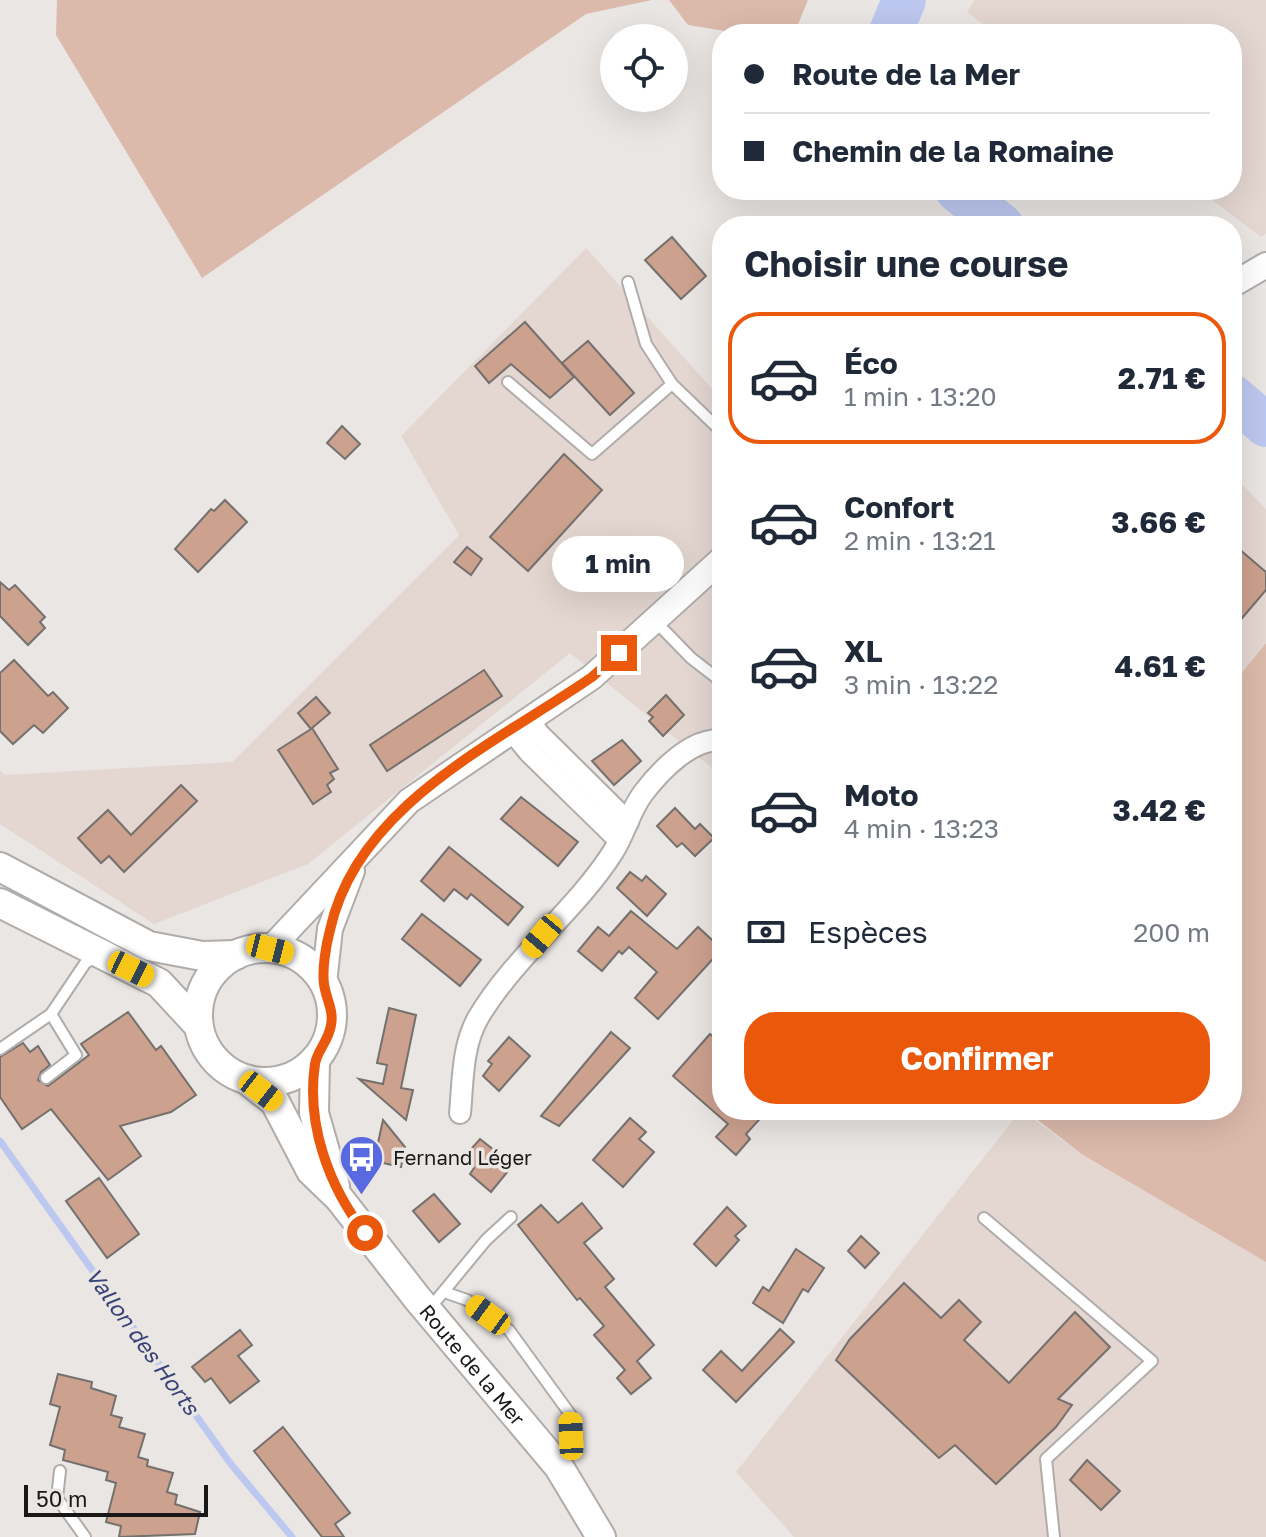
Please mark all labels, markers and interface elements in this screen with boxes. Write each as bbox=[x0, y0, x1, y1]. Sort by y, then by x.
map controls bbox=[600, 24, 688, 112]
button: locate bbox=[600, 24, 688, 112]
text: Route de la Mer bbox=[792, 56, 1020, 92]
text: Chemin de la Romaine bbox=[792, 133, 1114, 169]
text: Choisir une course bbox=[744, 242, 1068, 285]
icon: car bbox=[748, 342, 820, 414]
text: Éco bbox=[844, 345, 898, 381]
text: 2.71 € bbox=[1118, 360, 1206, 396]
text: 1 min · 13:20 bbox=[844, 381, 997, 412]
icon: car bbox=[748, 486, 820, 558]
text: Confort bbox=[844, 489, 955, 525]
text: 3.66 € bbox=[1111, 504, 1206, 540]
text: 2 min · 13:21 bbox=[844, 525, 996, 556]
callout: 1 min bbox=[553, 537, 685, 593]
text: 1 min bbox=[585, 548, 651, 579]
icon: car bbox=[748, 630, 820, 702]
text: XL bbox=[844, 633, 883, 669]
route end bbox=[601, 635, 637, 671]
text: 4.61 € bbox=[1115, 648, 1206, 684]
text: 3 min · 13:22 bbox=[844, 669, 998, 700]
icon: car bbox=[748, 774, 820, 846]
text: Moto bbox=[844, 777, 919, 813]
text: 3.42 € bbox=[1112, 792, 1206, 828]
text: 4 min · 13:23 bbox=[844, 813, 999, 844]
car bbox=[517, 910, 567, 962]
icon: cash bbox=[744, 910, 788, 954]
text: Espèces bbox=[808, 914, 928, 950]
text: 200 m bbox=[1133, 917, 1210, 948]
car bbox=[244, 932, 296, 966]
car bbox=[104, 948, 158, 990]
button: Confirmer bbox=[744, 1012, 1210, 1104]
car bbox=[235, 1067, 287, 1115]
bus stop icon: Fernand Léger bbox=[338, 1133, 386, 1196]
place label: Fernand Léger bbox=[393, 1145, 532, 1169]
route start bbox=[347, 1215, 383, 1251]
water label: Vallon des Horts bbox=[81, 1262, 206, 1421]
car bbox=[462, 1291, 514, 1339]
street label: Route de la Mer bbox=[415, 1299, 531, 1430]
car bbox=[558, 1412, 584, 1460]
scale bar bbox=[24, 1481, 208, 1517]
text: 50 m bbox=[36, 1485, 87, 1512]

